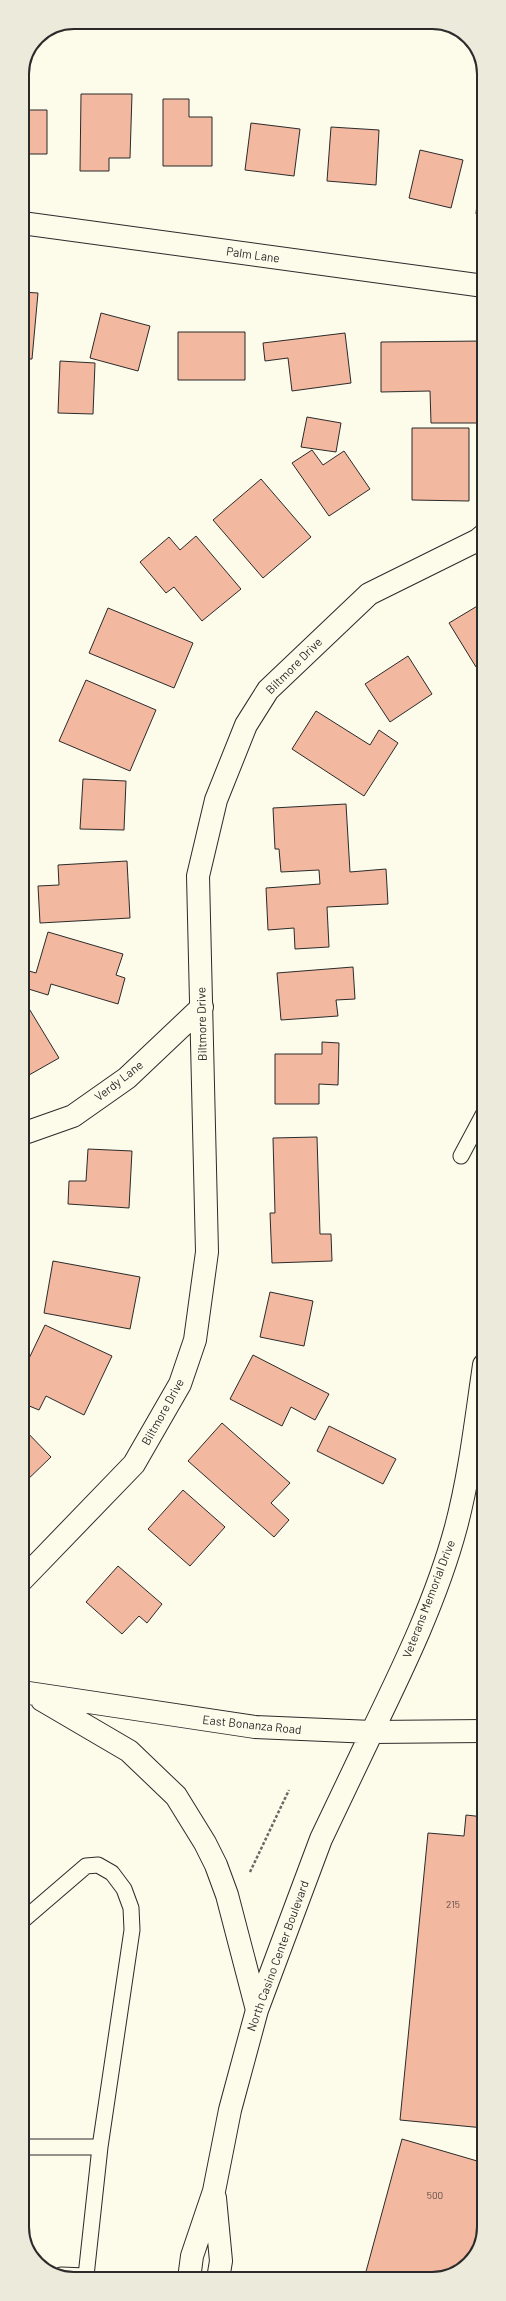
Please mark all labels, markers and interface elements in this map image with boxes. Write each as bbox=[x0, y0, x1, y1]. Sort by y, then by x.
street label: Palm Lane bbox=[225, 243, 281, 265]
street label: Biltmore Drive bbox=[262, 634, 324, 696]
street label: Biltmore Drive bbox=[193, 987, 209, 1061]
street label: Verdy Lane bbox=[91, 1057, 145, 1103]
street label: Biltmore Drive bbox=[138, 1376, 186, 1447]
street label: Veterans Memorial Drive bbox=[399, 1538, 457, 1660]
street label: East Bonanza Road bbox=[202, 1712, 302, 1736]
street label: North Casino Center Boulevard bbox=[243, 1878, 311, 2033]
house number: 215 bbox=[446, 1898, 460, 1910]
house number: 500 bbox=[427, 2189, 443, 2201]

